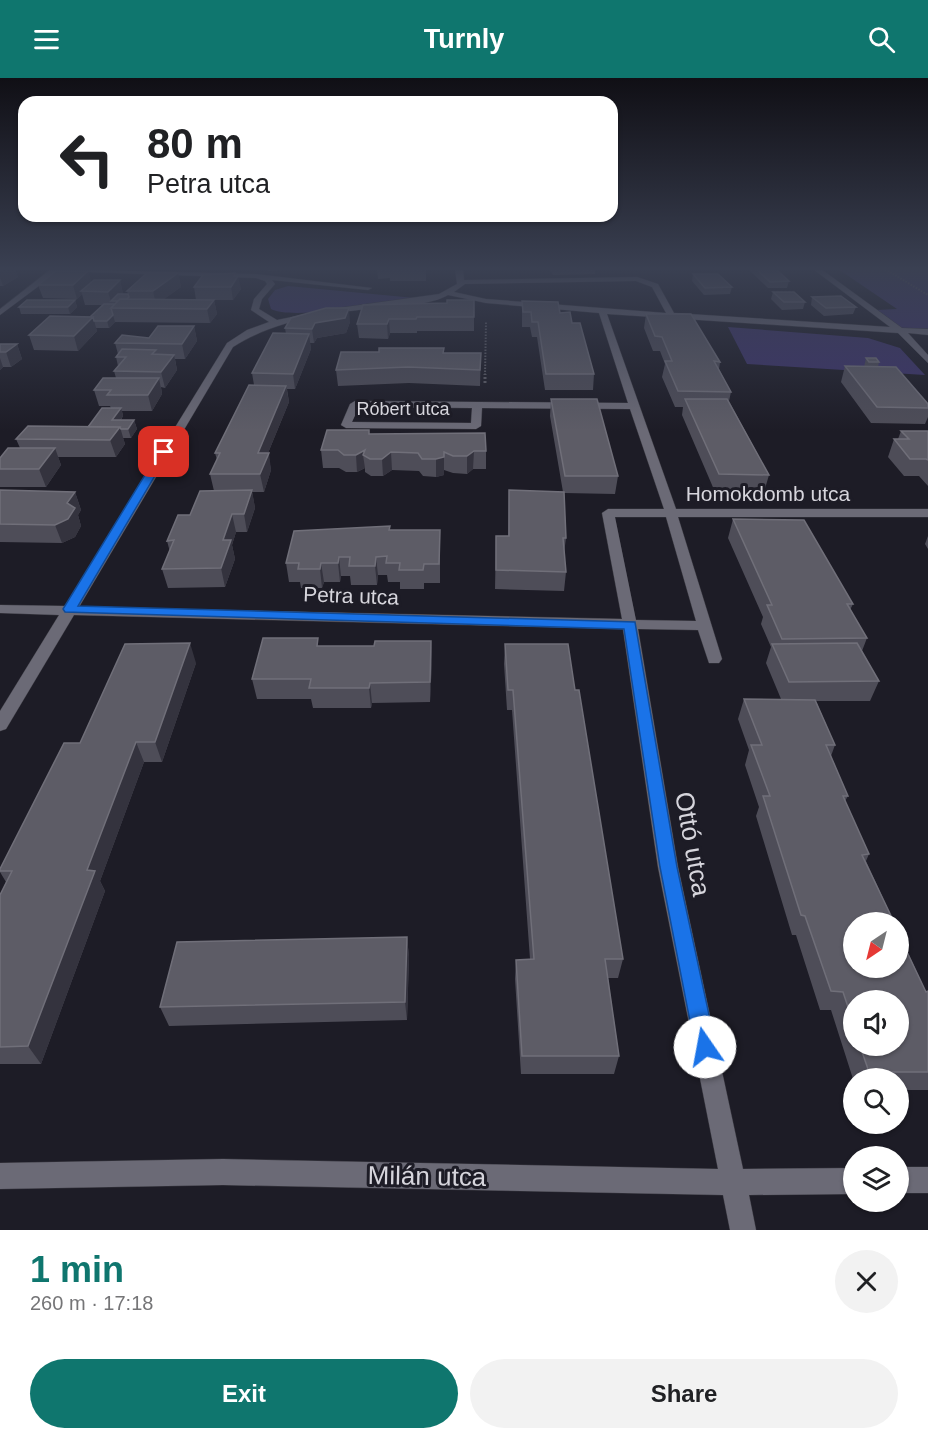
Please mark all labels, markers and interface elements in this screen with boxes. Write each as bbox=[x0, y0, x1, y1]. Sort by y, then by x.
icon: menu bbox=[30, 23, 63, 56]
icon: search bbox=[865, 23, 898, 56]
text: Turnly bbox=[424, 24, 504, 54]
icon: left bbox=[48, 120, 126, 198]
text: 80 m bbox=[147, 120, 243, 167]
text: Petra utca bbox=[147, 169, 270, 199]
street label: Róbert utca bbox=[356, 399, 451, 419]
pin bbox=[138, 426, 189, 477]
icon: arrive bbox=[147, 435, 180, 468]
street label: Homokdomb utca bbox=[686, 482, 851, 505]
street label: Petra utca bbox=[303, 582, 400, 609]
street label: Ottó utca bbox=[669, 789, 717, 899]
north arrow bbox=[843, 912, 909, 978]
map controls bbox=[843, 912, 909, 1212]
button: sound bbox=[843, 990, 909, 1056]
position arrow bbox=[673, 1015, 737, 1079]
button: search bbox=[843, 1068, 909, 1134]
button: layers bbox=[843, 1146, 909, 1212]
street label: Milán utca bbox=[367, 1160, 487, 1192]
text: 1 min bbox=[30, 1249, 124, 1290]
button: close bbox=[835, 1250, 898, 1313]
text: 260 m · 17:18 bbox=[30, 1292, 153, 1314]
button: Exit bbox=[30, 1359, 458, 1428]
button: Share bbox=[470, 1359, 898, 1428]

